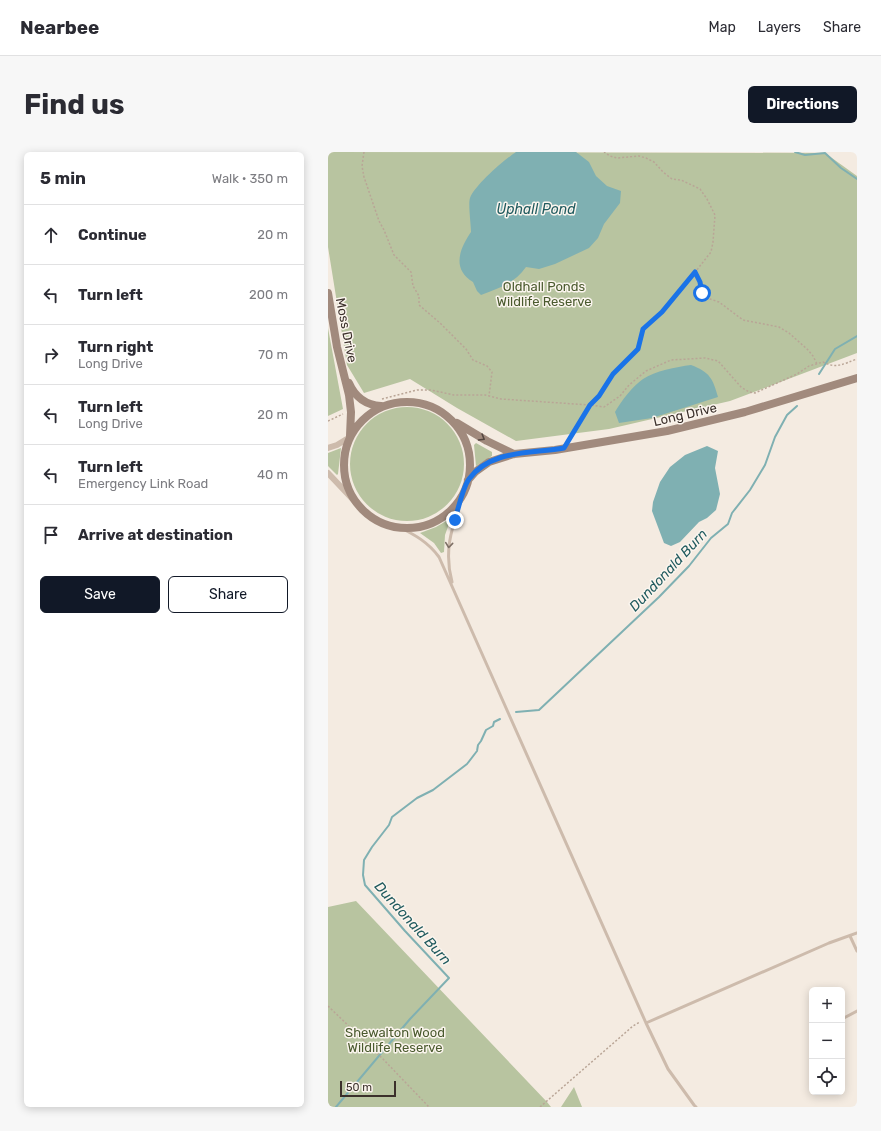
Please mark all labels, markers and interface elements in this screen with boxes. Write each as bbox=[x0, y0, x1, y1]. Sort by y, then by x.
text: Nearbee bbox=[20, 16, 99, 39]
text: Map bbox=[709, 19, 736, 36]
text: Layers bbox=[758, 19, 801, 36]
text: Share bbox=[823, 19, 861, 36]
button: Directions bbox=[748, 86, 857, 123]
text: Find us bbox=[24, 88, 124, 121]
text: 5 min bbox=[40, 168, 86, 188]
text: Walk · 350 m bbox=[212, 171, 288, 186]
water label: Uphall Pond bbox=[497, 201, 576, 218]
icon: ahead bbox=[40, 224, 62, 246]
text: Continue bbox=[78, 226, 147, 244]
text: 20 m bbox=[257, 227, 288, 242]
park label: Oldhall Ponds Wildlife Reserve bbox=[497, 279, 591, 309]
icon: left bbox=[40, 284, 62, 306]
route start bbox=[693, 284, 711, 302]
text: Turn left bbox=[78, 286, 143, 304]
text: 200 m bbox=[249, 287, 288, 302]
street label: Moss Drive bbox=[333, 297, 360, 364]
text: Turn right bbox=[78, 338, 153, 356]
icon: right bbox=[40, 344, 62, 366]
text: 70 m bbox=[258, 347, 288, 362]
text: Long Drive bbox=[78, 356, 143, 371]
text: Turn left bbox=[78, 398, 143, 416]
street label: Long Drive bbox=[652, 400, 719, 430]
icon: left bbox=[40, 404, 62, 426]
text: 20 m bbox=[257, 407, 288, 422]
text: Long Drive bbox=[78, 416, 143, 431]
one-way arrow bbox=[478, 433, 485, 441]
text: Turn left bbox=[78, 458, 143, 476]
icon: left bbox=[40, 464, 62, 486]
text: 40 m bbox=[257, 467, 288, 482]
text: Emergency Link Road bbox=[78, 476, 208, 491]
route end bbox=[446, 511, 464, 529]
icon: arrive bbox=[40, 524, 62, 546]
text: Arrive at destination bbox=[78, 526, 233, 544]
water label: Dundonald Burn bbox=[626, 526, 711, 615]
one-way arrow bbox=[445, 542, 454, 548]
button: Save bbox=[40, 576, 160, 613]
button: Share bbox=[168, 576, 288, 613]
water label: Dundonald Burn bbox=[371, 878, 455, 969]
map controls bbox=[809, 987, 845, 1095]
button: + bbox=[809, 987, 845, 1023]
button: − bbox=[809, 1023, 845, 1059]
park label: Shewalton Wood Wildlife Reserve bbox=[345, 1025, 445, 1055]
button: locate bbox=[809, 1059, 845, 1095]
scale bar bbox=[340, 1079, 396, 1098]
text: 50 m bbox=[346, 1081, 372, 1094]

